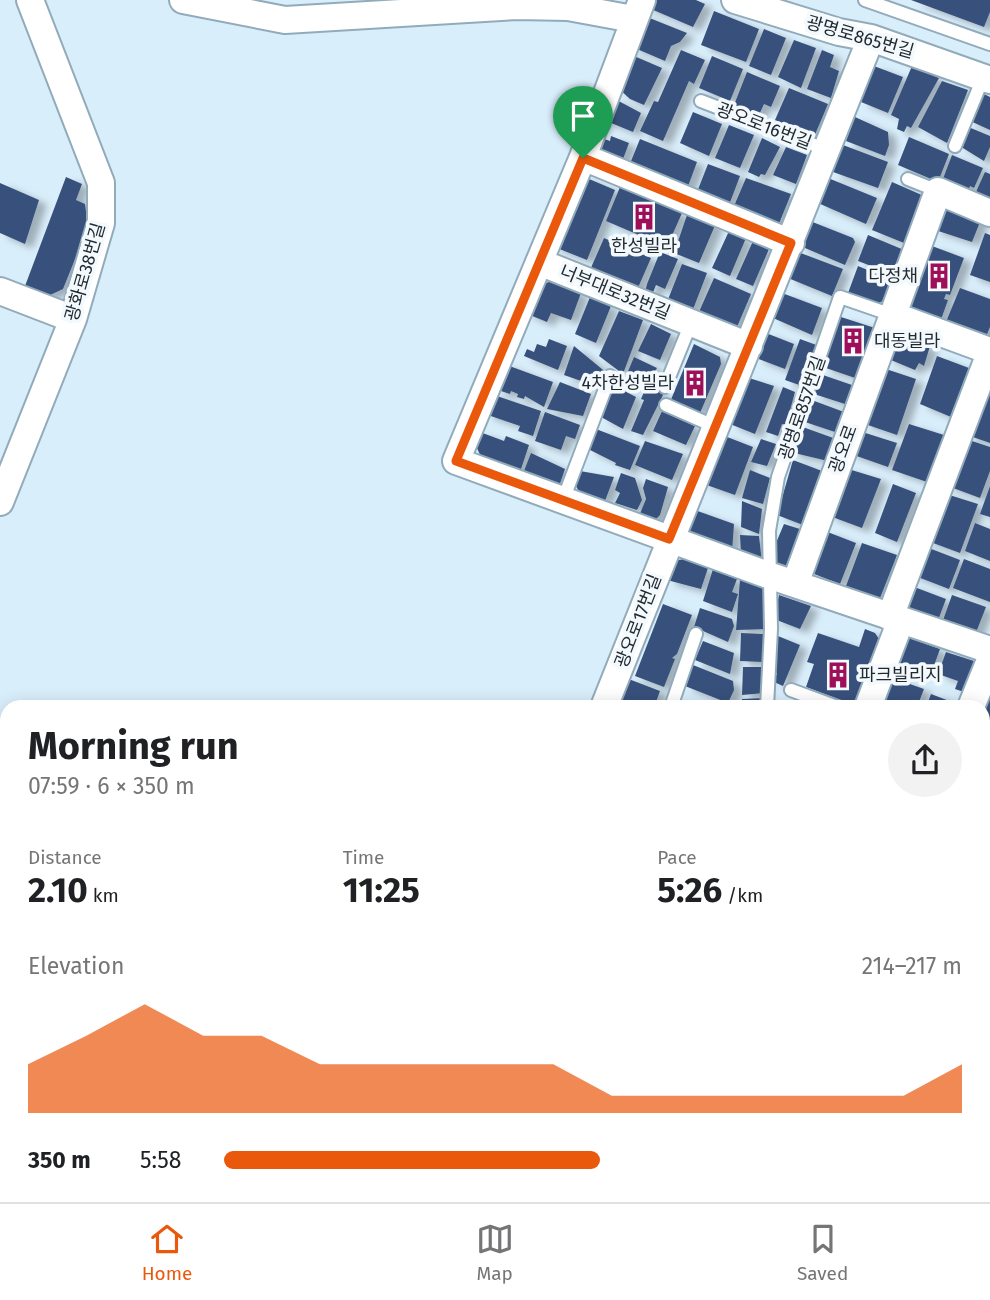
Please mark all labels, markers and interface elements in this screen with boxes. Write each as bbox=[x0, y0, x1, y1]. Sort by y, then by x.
street label: 광명로865번길 bbox=[803, 11, 917, 63]
pin bbox=[553, 86, 613, 158]
icon: arrive bbox=[564, 97, 602, 135]
street label: 광오로16번길 bbox=[713, 98, 815, 154]
building icon: 한성빌라 bbox=[629, 202, 659, 232]
street label: 광화로38번길 bbox=[60, 220, 110, 324]
place label: 한성빌라 bbox=[611, 235, 678, 257]
street label: 너부대로32번길 bbox=[557, 260, 673, 324]
building icon: 다정채 bbox=[924, 261, 954, 291]
place label: 다정채 bbox=[868, 265, 918, 287]
building icon: 대동빌라 bbox=[838, 326, 868, 356]
place label: 대동빌라 bbox=[874, 330, 941, 352]
street label: 광명로857번길 bbox=[774, 353, 830, 463]
building icon: 4차한성빌라 bbox=[680, 368, 710, 398]
place label: 4차한성빌라 bbox=[582, 372, 674, 394]
street label: 광오로 bbox=[824, 422, 862, 476]
street label: 광오로17번길 bbox=[610, 571, 666, 671]
building icon: 파크빌리지 bbox=[823, 660, 853, 690]
place label: 파크빌리지 bbox=[859, 664, 942, 686]
text: Morning run bbox=[28, 723, 239, 769]
button: share bbox=[888, 723, 962, 797]
text: 07:59 · 6 × 350 m bbox=[28, 772, 195, 800]
text: Distance bbox=[28, 846, 102, 869]
text: Time bbox=[343, 846, 384, 869]
text: Pace bbox=[657, 846, 697, 869]
text: 2.10 bbox=[28, 869, 88, 911]
text: 11:25 bbox=[343, 869, 420, 911]
text: 5:26 bbox=[657, 869, 722, 911]
text: km bbox=[88, 884, 119, 907]
text: /km bbox=[722, 884, 763, 907]
text: Elevation bbox=[28, 952, 124, 980]
text: 214–217 m bbox=[862, 952, 962, 980]
text: 350 m bbox=[28, 1146, 91, 1174]
text: 5:58 bbox=[140, 1146, 181, 1174]
tab: Home bbox=[142, 1220, 192, 1285]
tab: Map bbox=[476, 1220, 514, 1285]
tab: Saved bbox=[797, 1220, 848, 1285]

